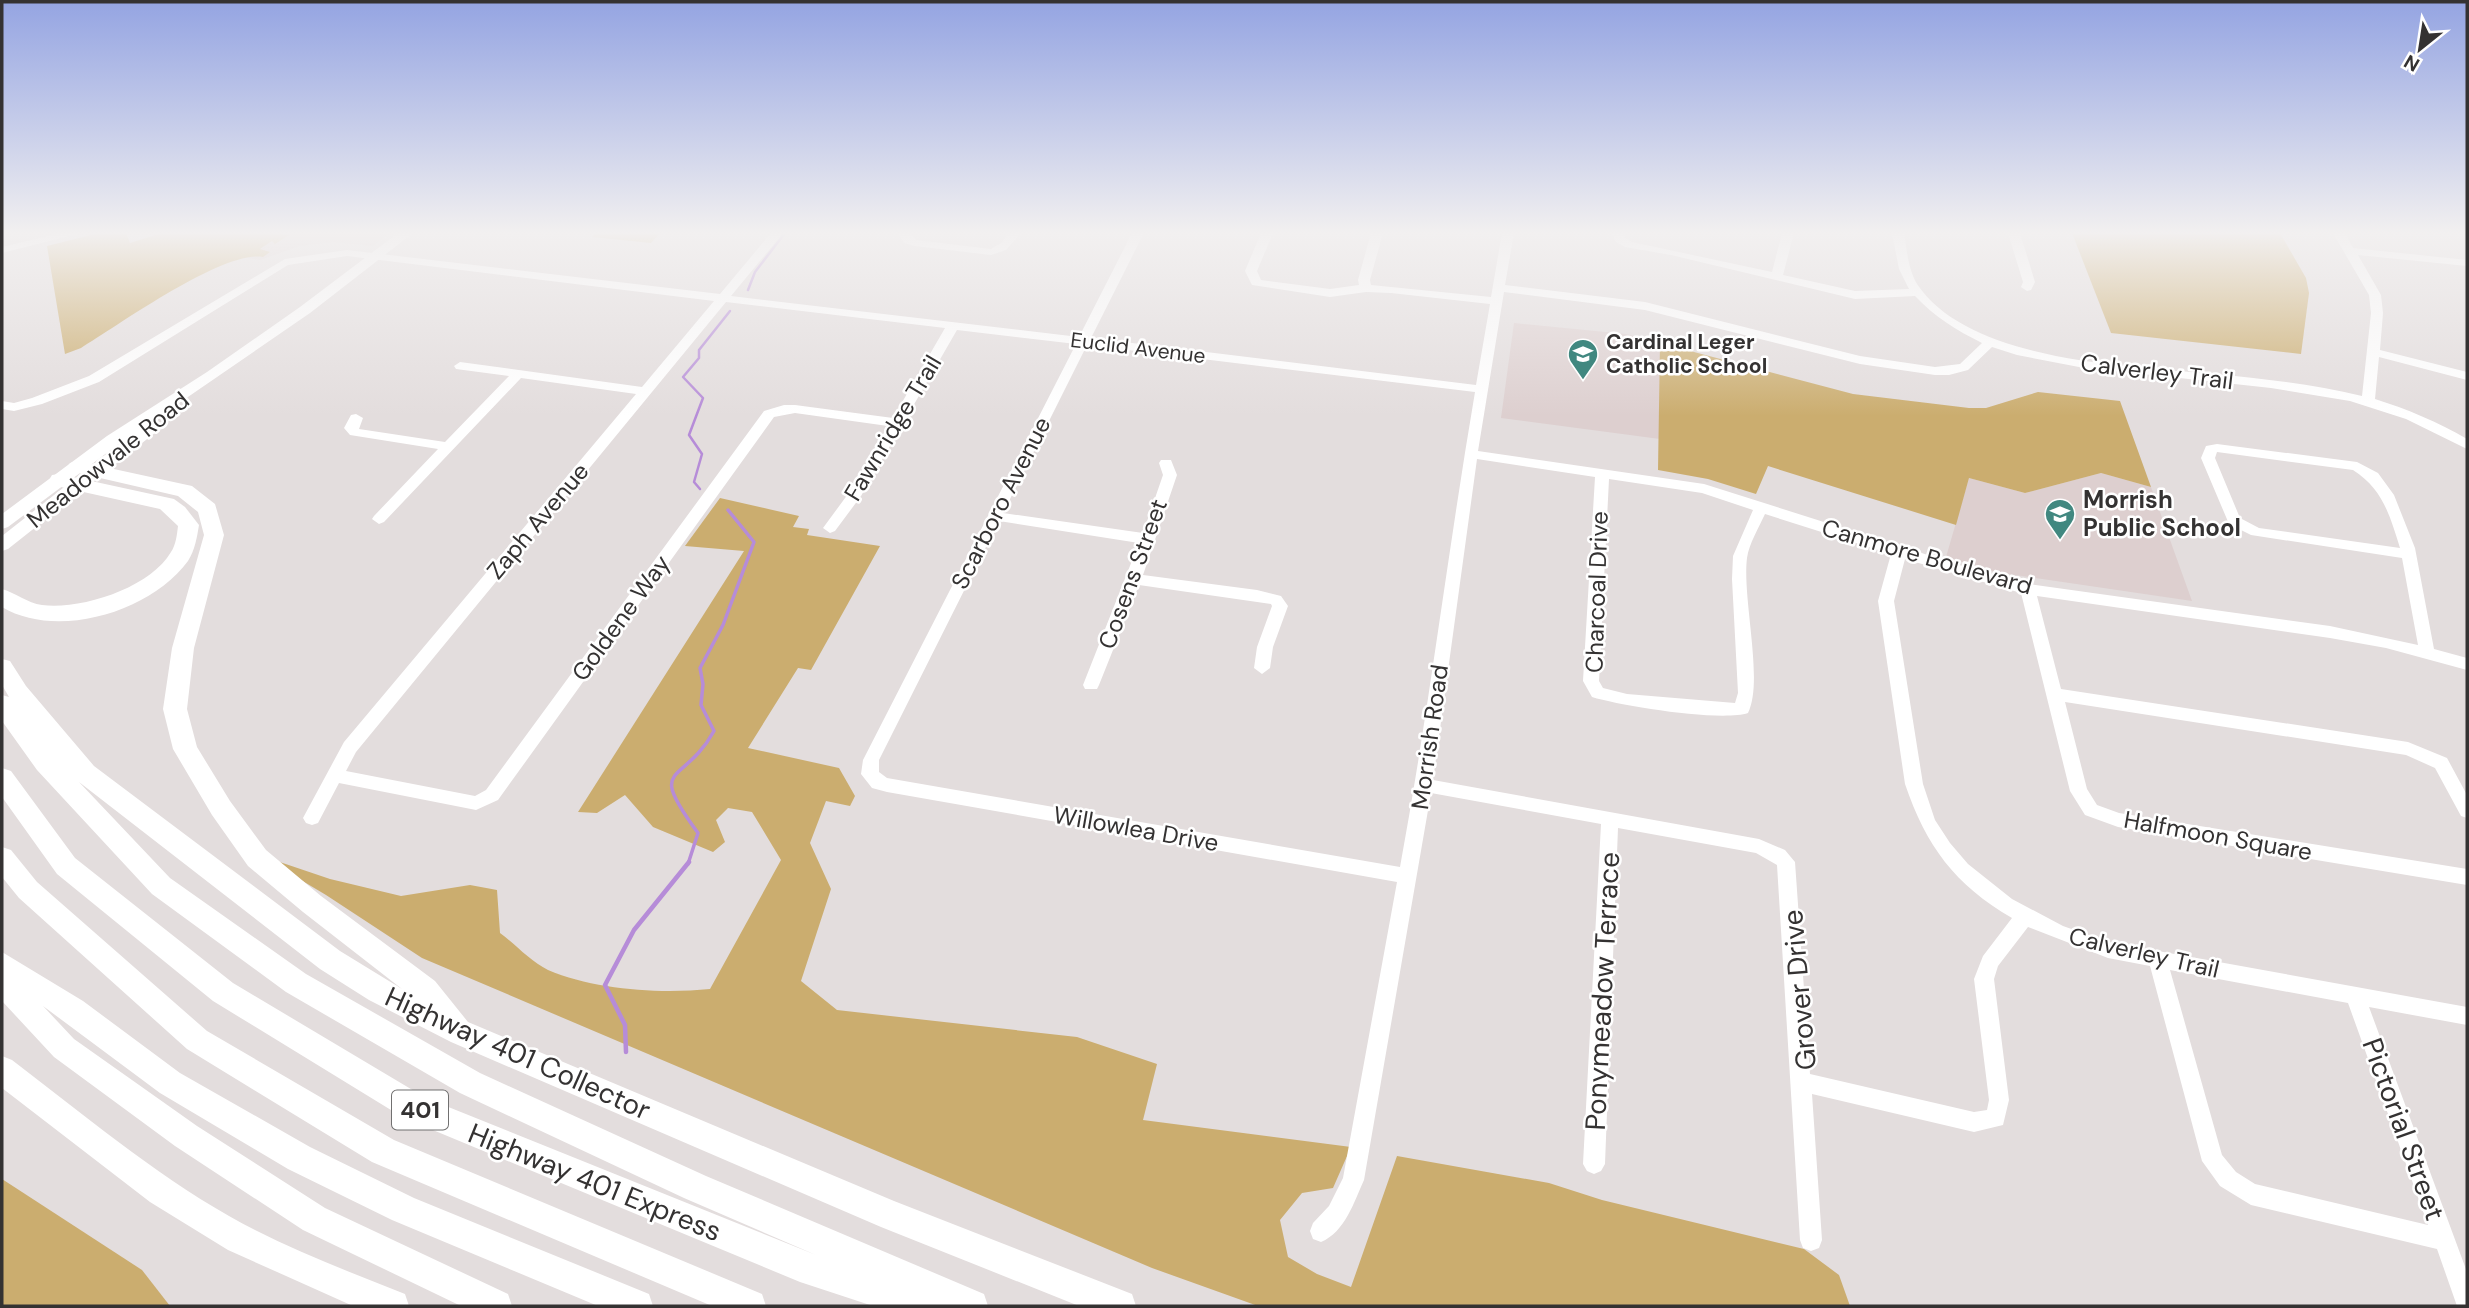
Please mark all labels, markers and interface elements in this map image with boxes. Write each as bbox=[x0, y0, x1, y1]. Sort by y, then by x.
north arrow bbox=[2385, 14, 2455, 84]
text: N bbox=[2399, 49, 2424, 78]
street label: Euclid Avenue bbox=[1069, 326, 1207, 370]
place label: Cardinal Leger Catholic School bbox=[1606, 328, 1767, 380]
school or university icon: Cardinal Leger Catholic School bbox=[1566, 337, 1600, 381]
street label: Calverley Trail bbox=[2079, 347, 2235, 396]
street label: Fawnridge Trail bbox=[837, 349, 948, 506]
street label: Meadowvale Road bbox=[20, 385, 195, 535]
street label: Scarboro Avenue bbox=[944, 411, 1057, 594]
street label: Zaph Avenue bbox=[480, 456, 595, 585]
place label: Morrish Public School bbox=[2083, 484, 2241, 543]
street label: Cosens Street bbox=[1091, 495, 1174, 653]
school or university icon: Morrish Public School bbox=[2043, 497, 2077, 541]
street label: Charcoal Drive bbox=[1578, 510, 1615, 674]
street label: Canmore Boulevard bbox=[1818, 512, 2036, 601]
street label: Goldene Way bbox=[564, 549, 677, 687]
street label: Morrish Road bbox=[1404, 662, 1455, 811]
street label: Willowlea Drive bbox=[1051, 799, 1221, 858]
street label: Halfmoon Square bbox=[2121, 804, 2315, 867]
street label: Ponymeadow Terrace bbox=[1577, 851, 1628, 1131]
street label: Grover Drive bbox=[1774, 908, 1825, 1072]
street label: Calverley Trail bbox=[2066, 920, 2222, 985]
street label: Highway 401 Collector bbox=[380, 979, 656, 1127]
street label: Pictorial Street bbox=[2353, 1033, 2454, 1225]
road number: 401 bbox=[392, 1091, 448, 1130]
street label: Highway 401 Express bbox=[463, 1115, 727, 1250]

